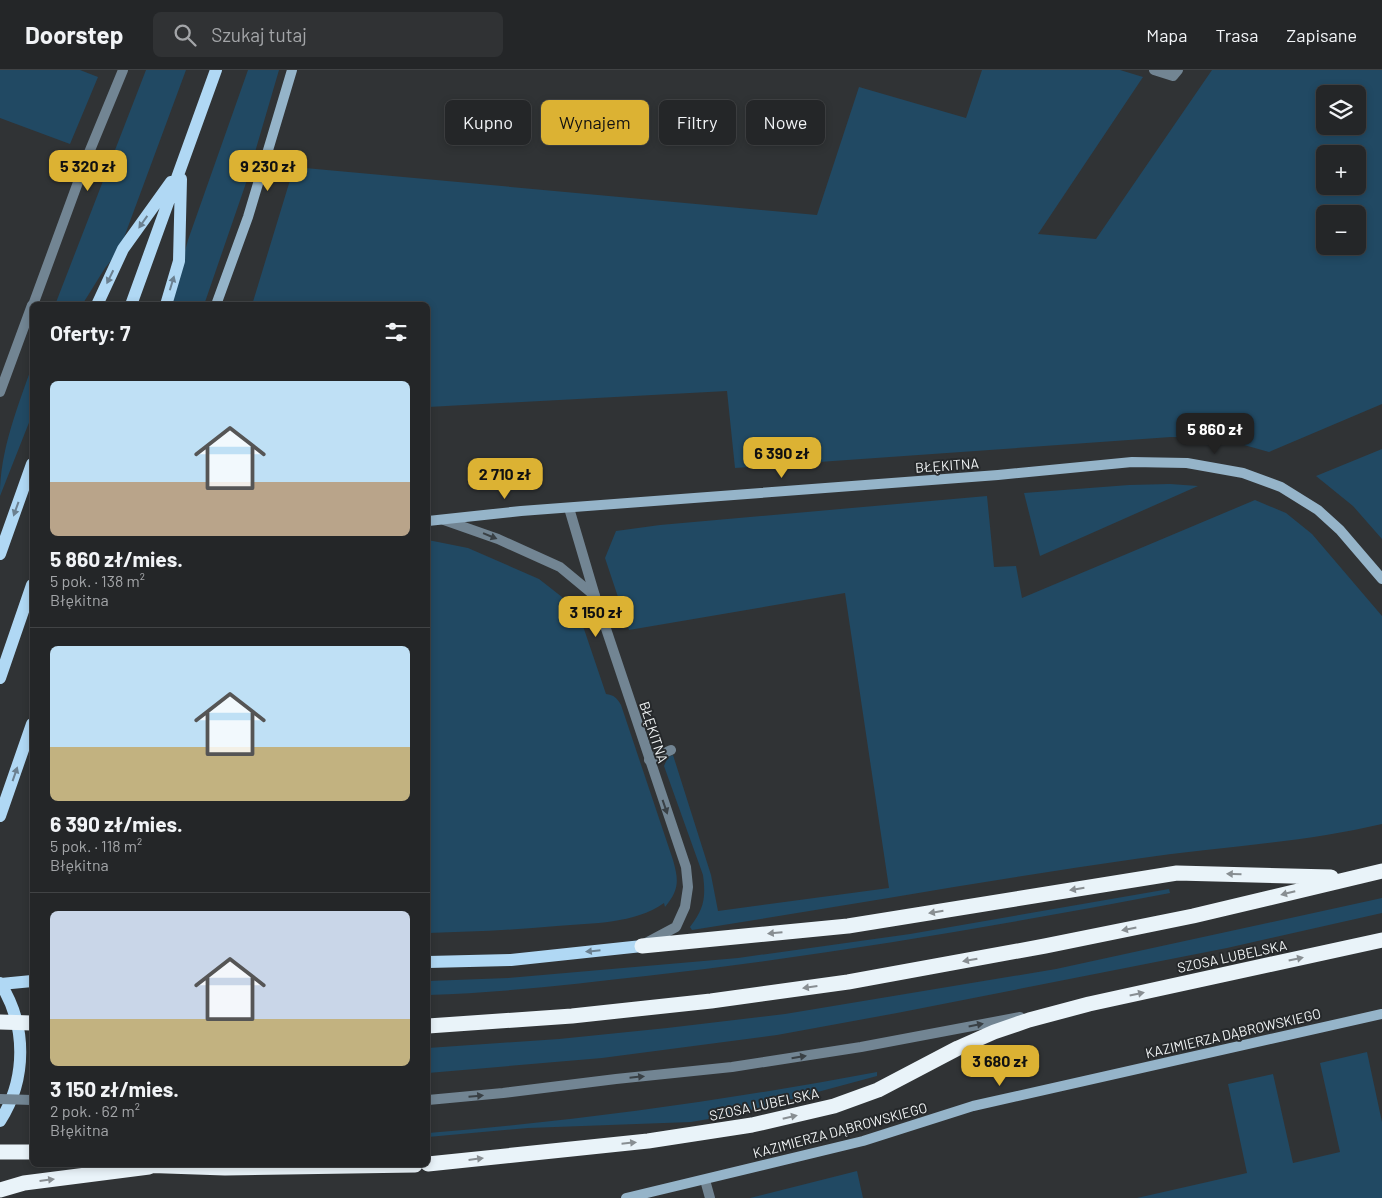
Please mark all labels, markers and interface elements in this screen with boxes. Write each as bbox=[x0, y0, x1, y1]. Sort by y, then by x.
search box bbox=[153, 12, 503, 57]
text: Doorstep bbox=[25, 20, 123, 49]
icon: search bbox=[171, 21, 199, 49]
text: Szukaj tutaj bbox=[211, 23, 307, 46]
text: Mapa bbox=[1146, 24, 1188, 46]
text: Trasa bbox=[1216, 24, 1258, 46]
text: Zapisane bbox=[1286, 24, 1357, 46]
map controls bbox=[1316, 85, 1366, 255]
button: layers bbox=[1316, 85, 1366, 135]
chip: Kupno bbox=[445, 100, 531, 145]
chip: Wynajem bbox=[541, 100, 649, 145]
chip: Filtry bbox=[659, 100, 736, 145]
chip: Nowe bbox=[746, 100, 825, 145]
button: + bbox=[1316, 145, 1366, 195]
pin: 5 320 zł bbox=[36, 150, 140, 192]
pin: 9 230 zł bbox=[216, 150, 320, 192]
text: 5 320 zł bbox=[60, 156, 116, 175]
text: 9 230 zł bbox=[240, 156, 296, 175]
button: − bbox=[1316, 205, 1366, 255]
one-way arrow bbox=[138, 215, 148, 229]
one-way arrow bbox=[106, 270, 114, 284]
one-way arrow bbox=[169, 275, 177, 290]
icon: filters bbox=[382, 318, 410, 346]
text: Oferty: 7 bbox=[50, 320, 131, 345]
pin: 5 860 zł bbox=[1163, 412, 1267, 455]
icon: home bbox=[185, 413, 275, 503]
text: 5 860 zł bbox=[1187, 419, 1243, 438]
pin: 6 390 zł bbox=[730, 436, 834, 479]
text: 6 390 zł bbox=[754, 443, 810, 462]
street label: BŁĘKITNA bbox=[915, 454, 980, 476]
pin: 2 710 zł bbox=[453, 458, 557, 500]
text: 2 710 zł bbox=[479, 464, 531, 483]
one-way arrow bbox=[12, 502, 20, 517]
one-way arrow bbox=[483, 532, 498, 540]
text: 5 860 zł/mies. bbox=[50, 546, 183, 571]
text: 5 pok. · 138 m² bbox=[50, 571, 145, 590]
text: Błękitna bbox=[50, 590, 109, 609]
pin: 3 150 zł bbox=[544, 596, 648, 638]
text: 3 150 zł bbox=[570, 602, 622, 621]
icon: home bbox=[185, 679, 275, 769]
street label: BŁĘKITNA bbox=[636, 699, 672, 765]
one-way arrow bbox=[11, 766, 19, 781]
one-way arrow bbox=[662, 799, 669, 814]
text: 6 390 zł/mies. bbox=[50, 811, 183, 836]
text: 5 pok. · 118 m² bbox=[50, 836, 142, 855]
text: Błękitna bbox=[50, 855, 109, 874]
one-way arrow bbox=[1225, 870, 1241, 878]
one-way arrow bbox=[1069, 885, 1085, 893]
one-way arrow bbox=[1280, 889, 1295, 897]
one-way arrow bbox=[928, 908, 944, 916]
one-way arrow bbox=[1121, 925, 1137, 933]
one-way arrow bbox=[767, 929, 783, 937]
street label: SZOSA LUBELSKA bbox=[1176, 936, 1289, 976]
icon: home bbox=[185, 944, 275, 1034]
one-way arrow bbox=[585, 947, 601, 955]
one-way arrow bbox=[1288, 955, 1303, 963]
one-way arrow bbox=[961, 956, 977, 964]
one-way arrow bbox=[801, 983, 817, 991]
one-way arrow bbox=[1129, 990, 1144, 998]
street label: KAZIMIERZA DĄBROWSKIEGO bbox=[1144, 1004, 1322, 1062]
one-way arrow bbox=[968, 1021, 984, 1029]
pin: 3 680 zł bbox=[948, 1044, 1052, 1087]
text: 3 680 zł bbox=[972, 1051, 1028, 1070]
one-way arrow bbox=[791, 1052, 807, 1060]
one-way arrow bbox=[630, 1073, 646, 1081]
text: 3 150 zł/mies. bbox=[50, 1076, 179, 1101]
street label: SZOSA LUBELSKA bbox=[708, 1084, 821, 1124]
one-way arrow bbox=[468, 1091, 484, 1099]
street label: KAZIMIERZA DĄBROWSKIEGO bbox=[751, 1099, 929, 1161]
text: 2 pok. · 62 m² bbox=[50, 1101, 140, 1120]
one-way arrow bbox=[782, 1113, 797, 1121]
text: Błękitna bbox=[50, 1120, 109, 1139]
one-way arrow bbox=[622, 1139, 638, 1147]
one-way arrow bbox=[468, 1155, 484, 1163]
one-way arrow bbox=[40, 1176, 56, 1184]

